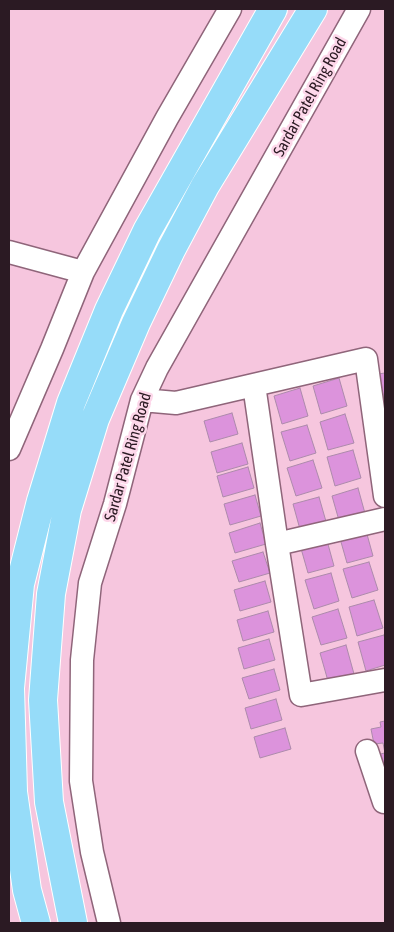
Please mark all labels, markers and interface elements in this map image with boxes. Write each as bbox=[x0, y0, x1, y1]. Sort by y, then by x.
street label: Sardar Patel Ring Road bbox=[269, 34, 351, 160]
street label: Sardar Patel Ring Road bbox=[100, 390, 156, 524]

